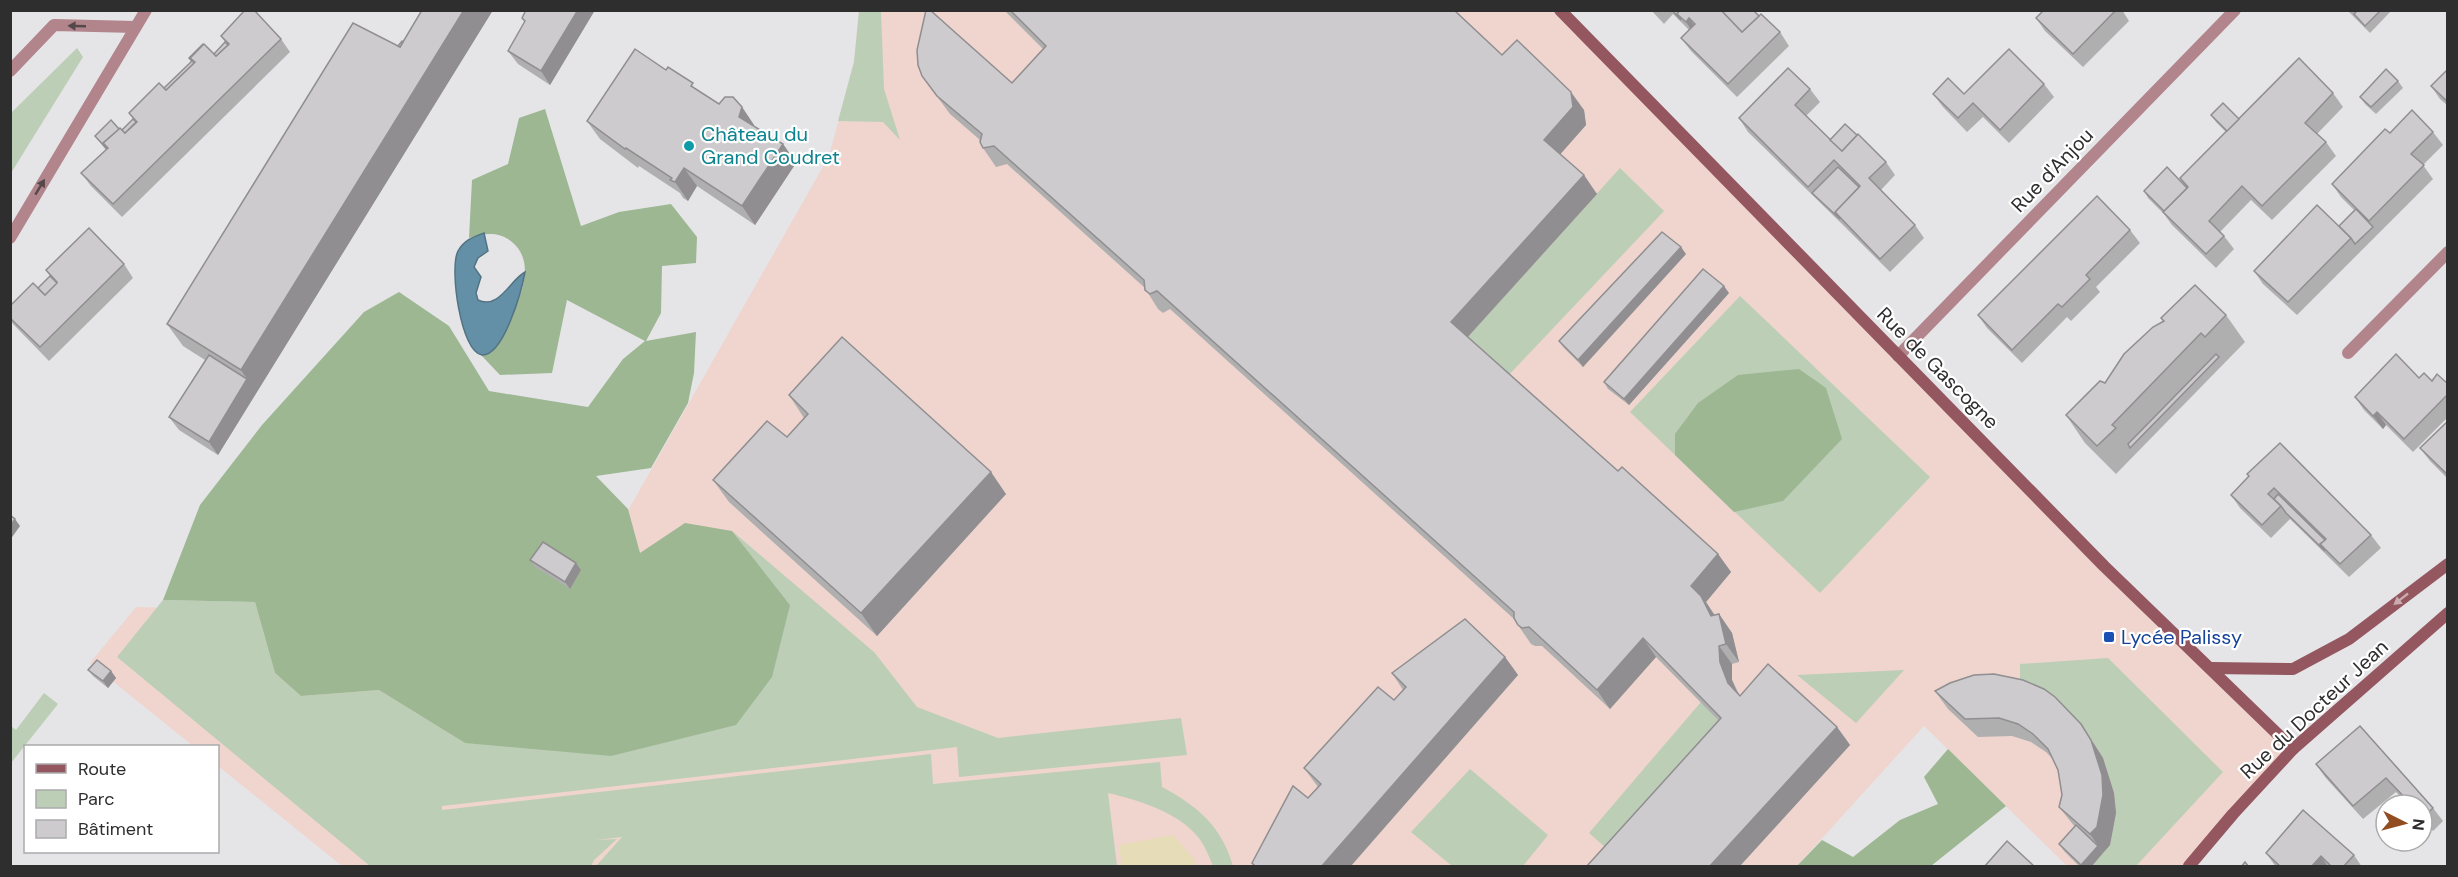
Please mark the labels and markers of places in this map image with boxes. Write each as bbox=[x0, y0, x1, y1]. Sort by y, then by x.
place label: Château du Grand Coudret bbox=[701, 121, 840, 170]
marker: Château du Grand Coudret bbox=[682, 139, 696, 153]
place label: Lycée Palissy bbox=[2121, 624, 2242, 650]
marker: Lycée Palissy bbox=[2102, 630, 2116, 644]

